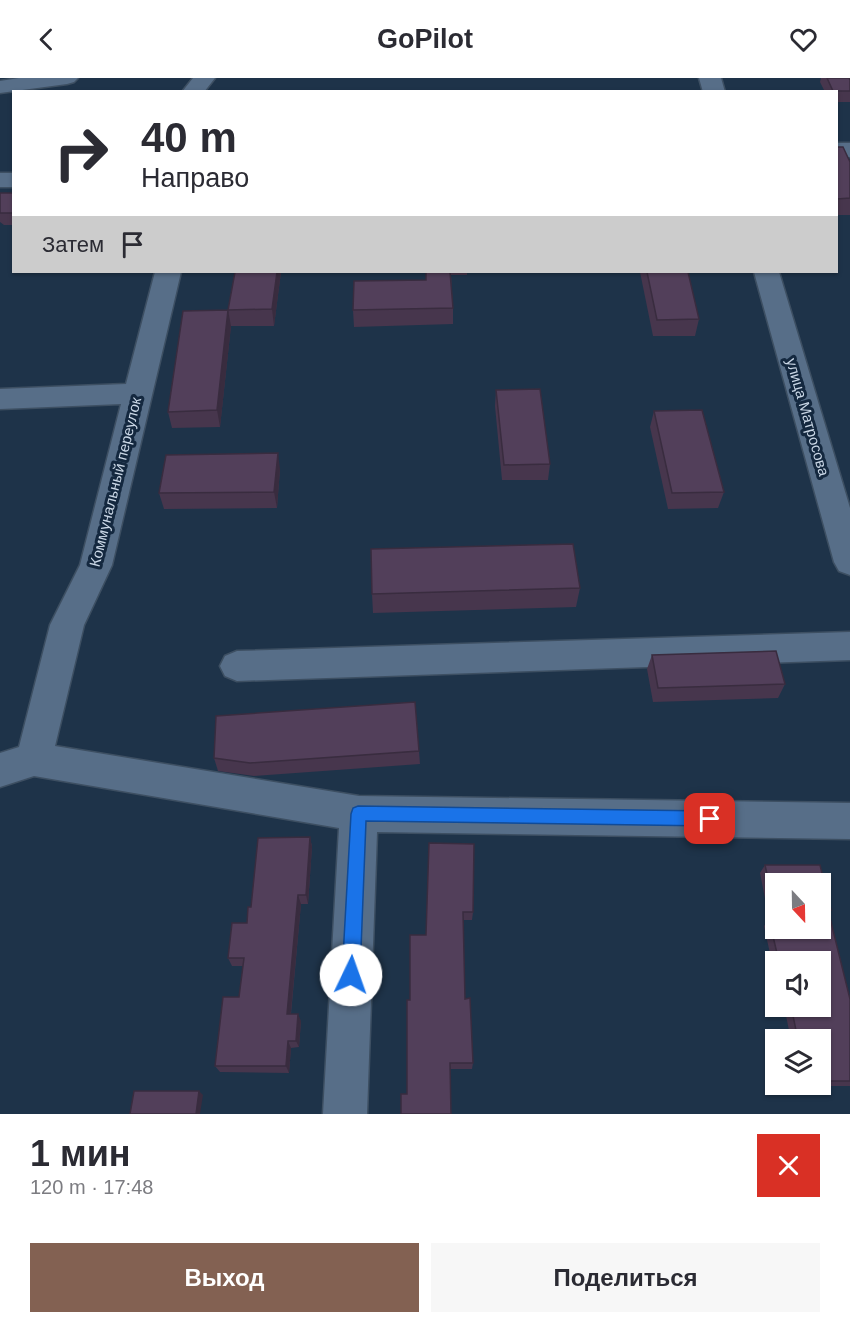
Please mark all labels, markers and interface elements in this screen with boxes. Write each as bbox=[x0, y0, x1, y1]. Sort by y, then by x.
icon: back bbox=[30, 23, 63, 56]
icon: heart bbox=[787, 23, 820, 56]
text: GoPilot bbox=[377, 24, 473, 54]
icon: right bbox=[42, 114, 120, 192]
text: 40 m bbox=[141, 114, 237, 161]
text: Направо bbox=[141, 163, 249, 193]
icon: arrive bbox=[116, 228, 149, 261]
text: Затем bbox=[42, 232, 104, 257]
street label: улица Матросова bbox=[783, 356, 833, 479]
street label: Коммунальный переулок bbox=[86, 395, 144, 569]
pin bbox=[684, 793, 735, 844]
icon: arrive bbox=[693, 802, 726, 835]
north arrow bbox=[765, 873, 831, 939]
map controls bbox=[765, 873, 831, 1095]
position arrow bbox=[319, 943, 383, 1007]
button: sound bbox=[765, 951, 831, 1017]
button: layers bbox=[765, 1029, 831, 1095]
text: 1 мин bbox=[30, 1133, 131, 1174]
button: close bbox=[757, 1134, 820, 1197]
text: 120 m · 17:48 bbox=[30, 1176, 153, 1198]
button: Выход bbox=[30, 1243, 419, 1312]
button: Поделиться bbox=[431, 1243, 820, 1312]

